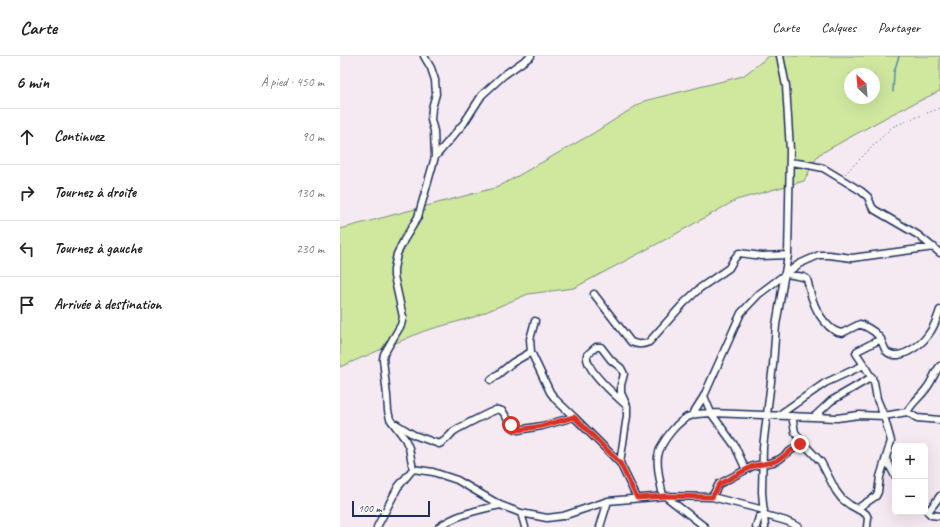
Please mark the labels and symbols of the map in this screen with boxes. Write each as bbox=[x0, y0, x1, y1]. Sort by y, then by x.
north arrow bbox=[844, 68, 880, 104]
route start bbox=[502, 416, 520, 434]
route end bbox=[791, 435, 809, 453]
scale bar bbox=[352, 499, 430, 518]

